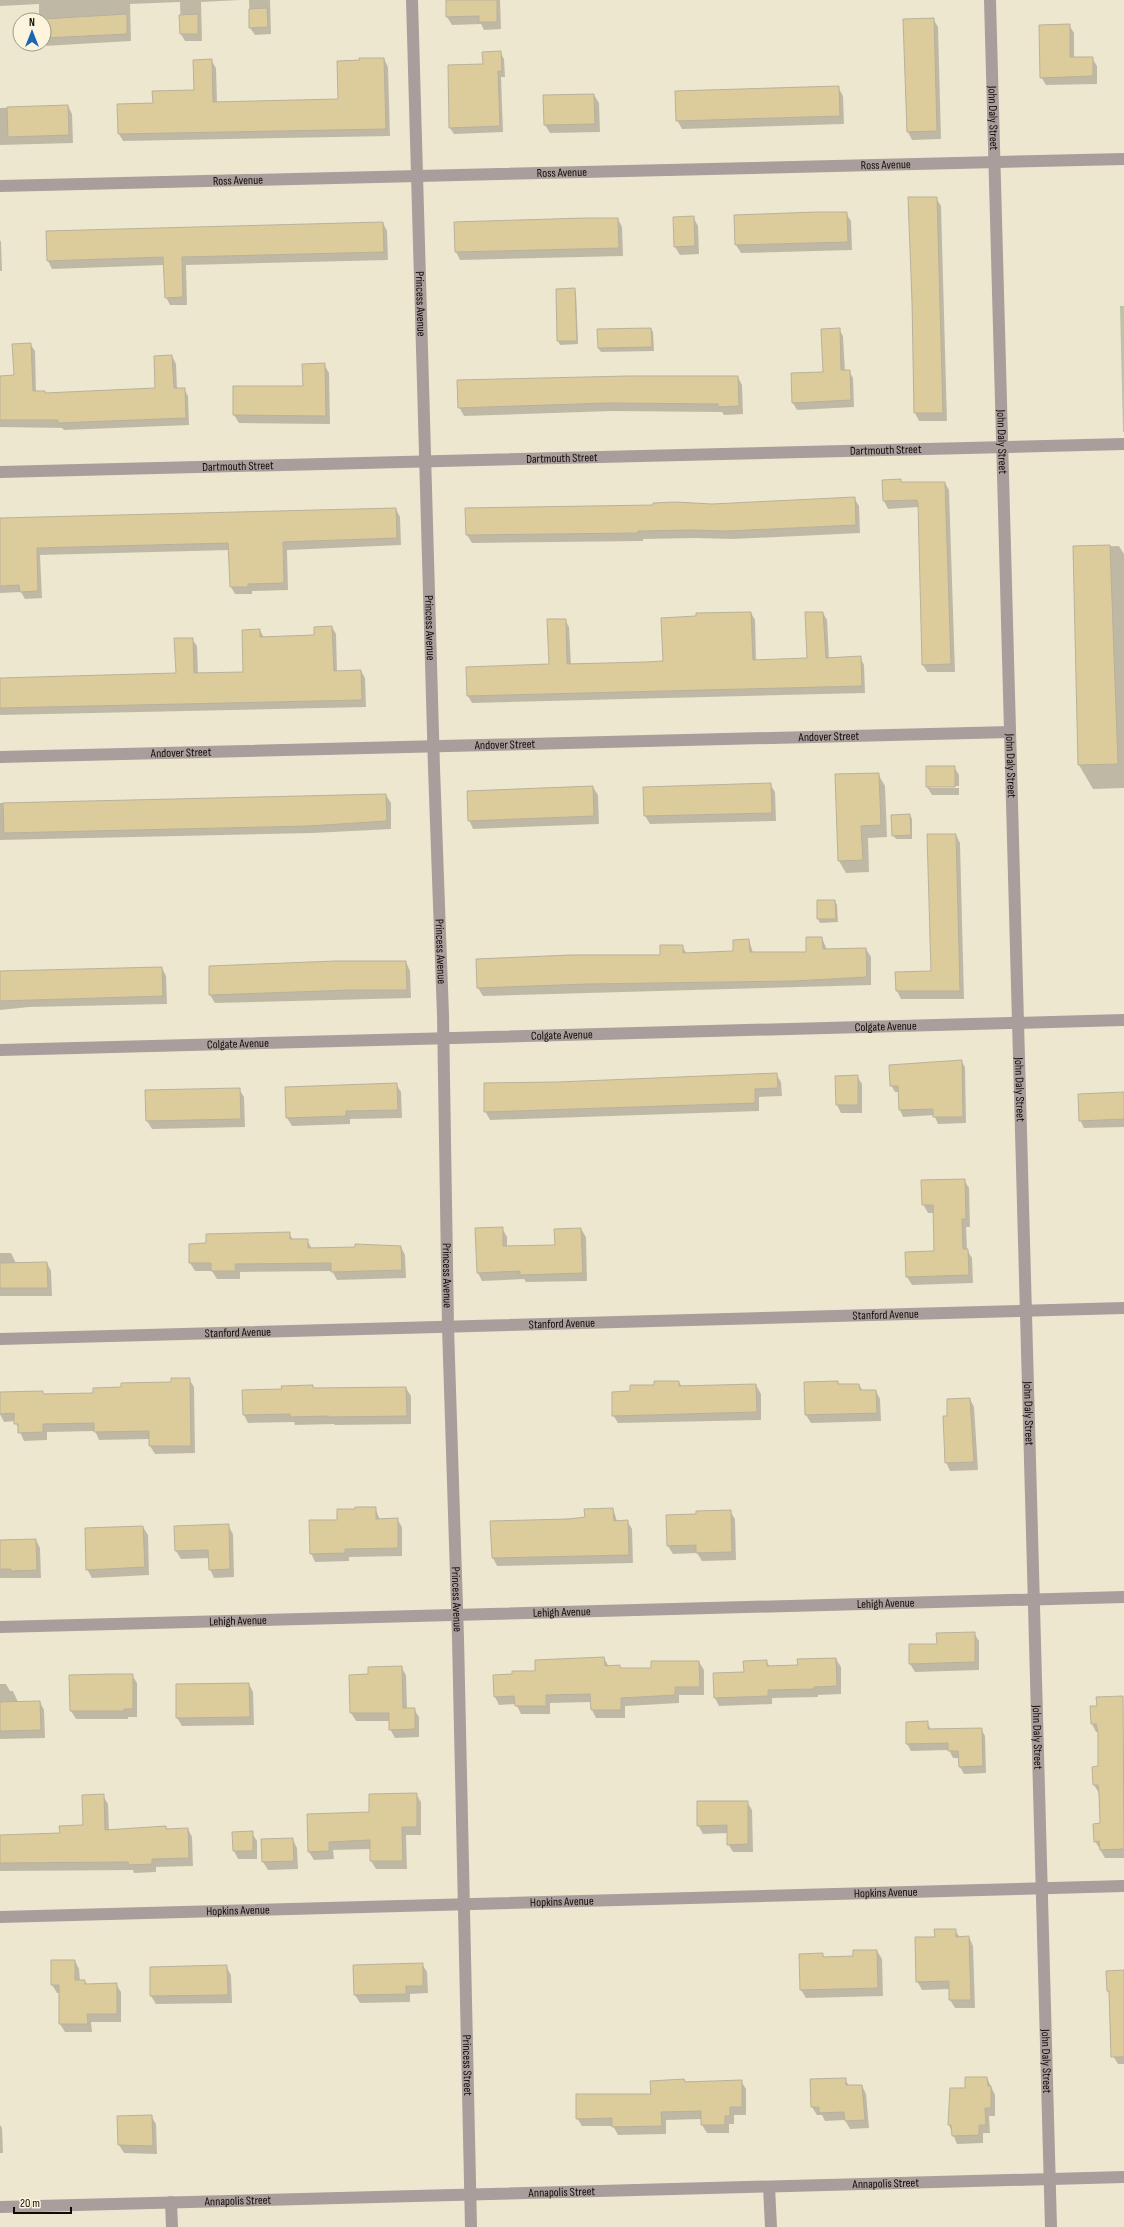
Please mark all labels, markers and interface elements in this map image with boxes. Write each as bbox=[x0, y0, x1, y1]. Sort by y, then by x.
north arrow bbox=[12, 12, 52, 52]
text: N bbox=[29, 16, 35, 29]
street label: John Daly Street bbox=[984, 85, 1001, 151]
street label: Ross Avenue bbox=[860, 157, 911, 173]
street label: Ross Avenue bbox=[537, 165, 587, 181]
street label: Ross Avenue bbox=[213, 173, 263, 189]
street label: Princess Avenue bbox=[412, 271, 429, 337]
street label: John Daly Street bbox=[993, 409, 1010, 475]
street label: Dartmouth Street bbox=[850, 442, 922, 459]
street label: Dartmouth Street bbox=[526, 450, 598, 467]
street label: Dartmouth Street bbox=[202, 458, 274, 475]
street label: Princess Avenue bbox=[421, 595, 438, 661]
street label: Andover Street bbox=[797, 729, 860, 745]
street label: John Daly Street bbox=[1002, 732, 1019, 798]
street label: Andover Street bbox=[473, 737, 536, 753]
street label: Andover Street bbox=[149, 745, 212, 761]
street label: Princess Avenue bbox=[432, 919, 449, 985]
street label: Colgate Avenue bbox=[855, 1019, 917, 1035]
street label: Colgate Avenue bbox=[531, 1027, 593, 1044]
street label: Colgate Avenue bbox=[207, 1036, 269, 1052]
street label: John Daly Street bbox=[1011, 1056, 1028, 1122]
street label: Princess Avenue bbox=[439, 1243, 455, 1308]
street label: Stanford Avenue bbox=[852, 1307, 919, 1323]
street label: Stanford Avenue bbox=[528, 1316, 595, 1332]
street label: Stanford Avenue bbox=[205, 1325, 271, 1341]
street label: John Daly Street bbox=[1020, 1380, 1037, 1446]
street label: Princess Avenue bbox=[448, 1566, 465, 1632]
street label: Lehigh Avenue bbox=[857, 1596, 915, 1612]
street label: Lehigh Avenue bbox=[533, 1604, 591, 1621]
street label: Lehigh Avenue bbox=[209, 1613, 267, 1629]
street label: John Daly Street bbox=[1029, 1704, 1045, 1770]
street label: Hopkins Avenue bbox=[854, 1885, 918, 1901]
street label: Hopkins Avenue bbox=[530, 1894, 594, 1910]
street label: Hopkins Avenue bbox=[206, 1903, 270, 1919]
street label: John Daly Street bbox=[1038, 2028, 1054, 2094]
street label: Princess Street bbox=[459, 2034, 475, 2096]
street label: Annapolis Street bbox=[851, 2175, 919, 2192]
street label: Annapolis Street bbox=[527, 2184, 596, 2201]
scale bar bbox=[14, 2189, 71, 2215]
street label: Annapolis Street bbox=[203, 2193, 272, 2210]
text: 20 m bbox=[20, 2196, 40, 2211]

